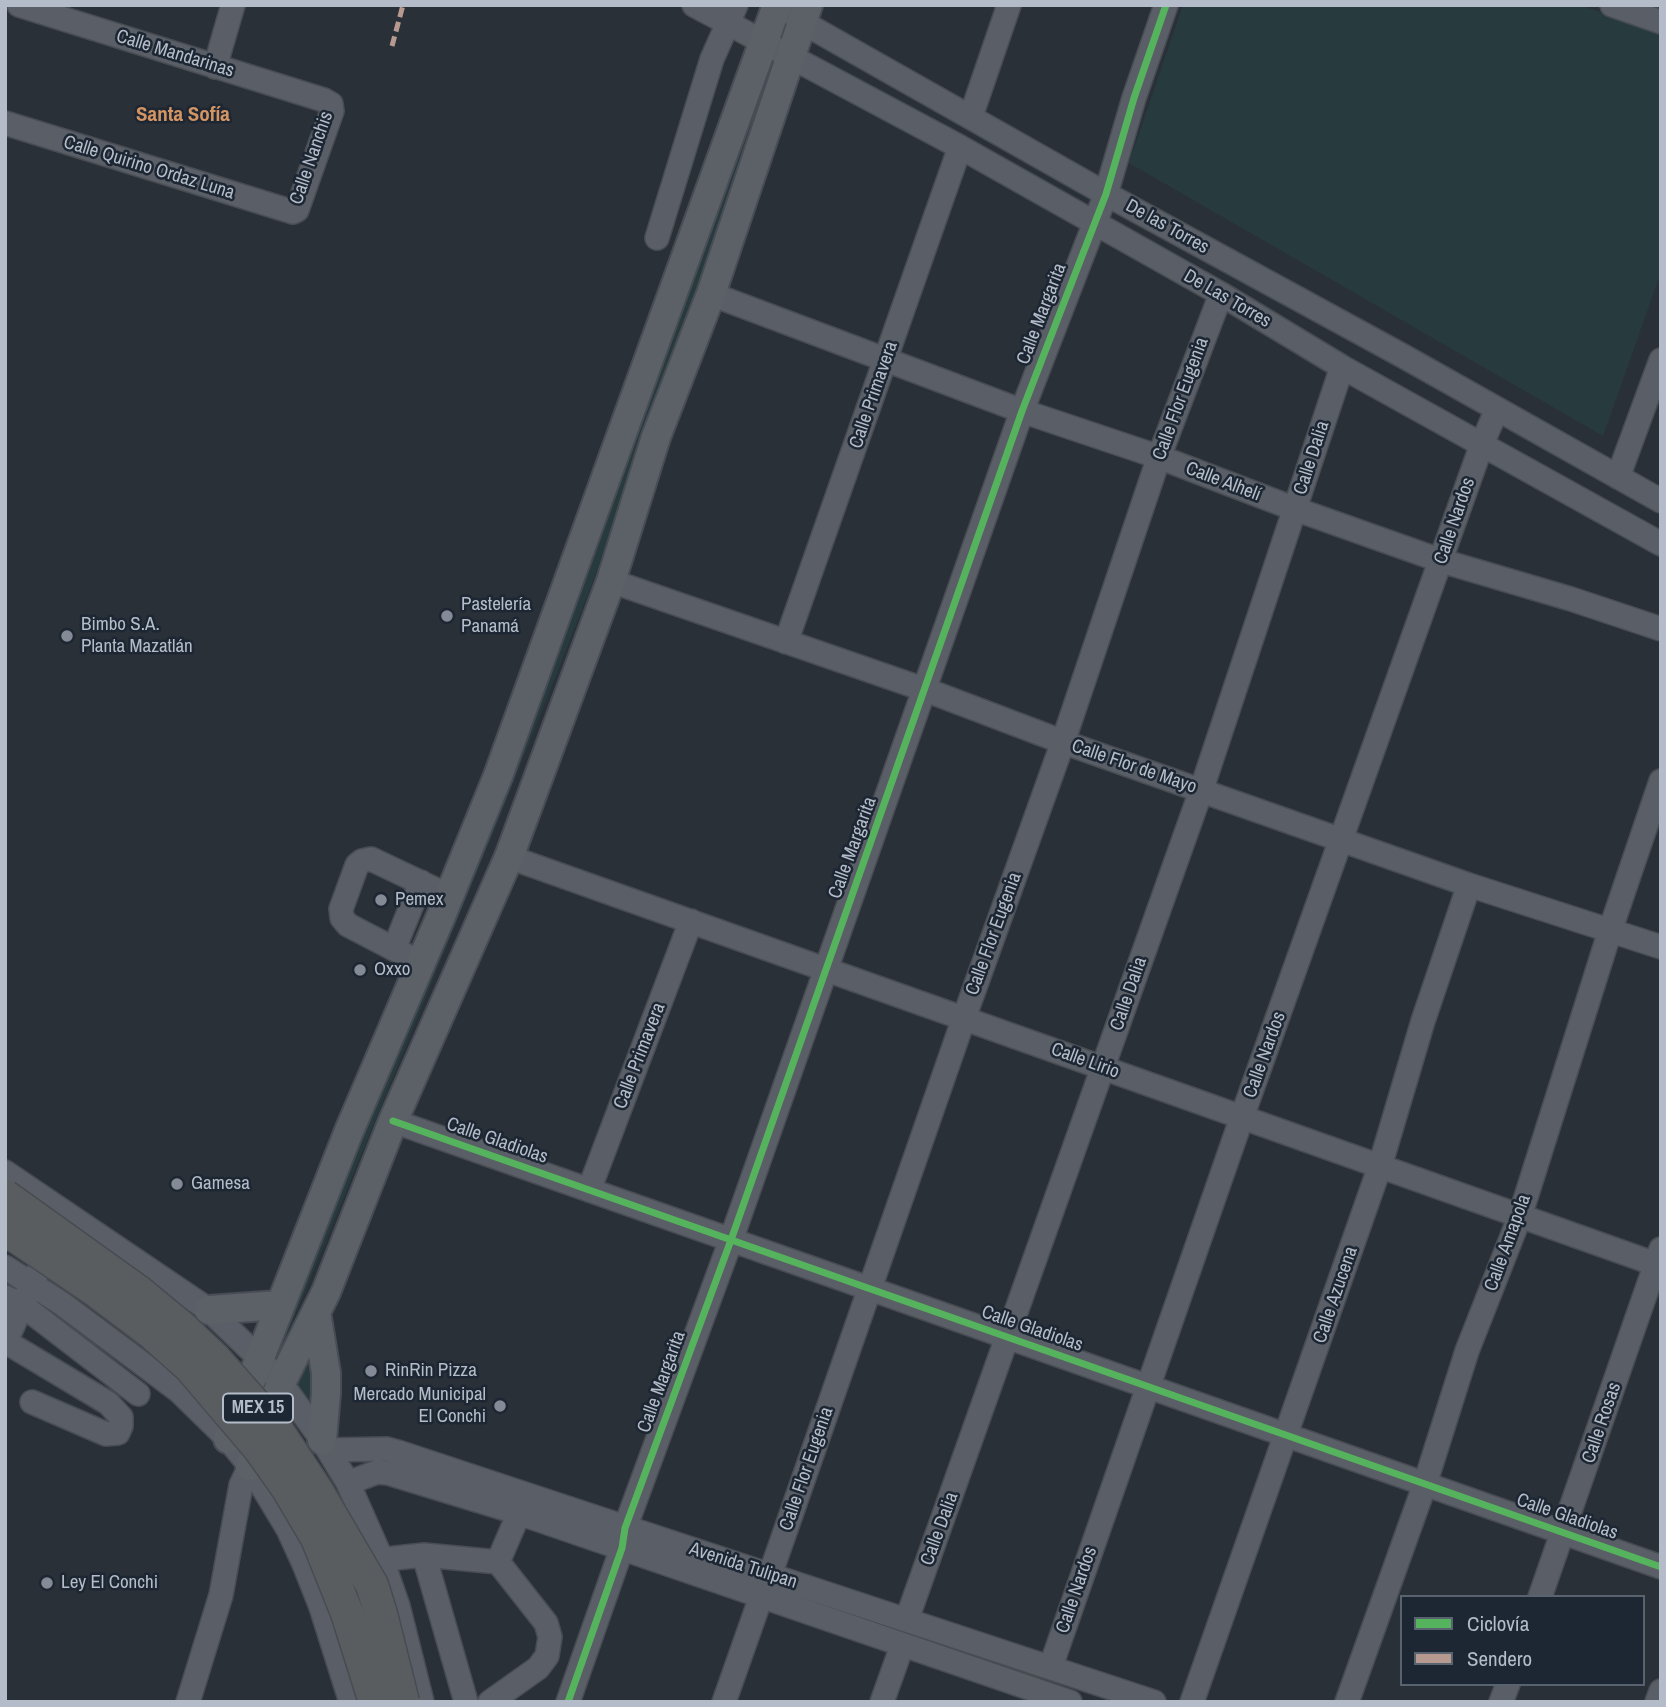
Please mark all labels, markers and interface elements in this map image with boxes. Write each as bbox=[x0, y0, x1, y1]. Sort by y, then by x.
street label: Calle Mandarinas bbox=[113, 25, 237, 83]
district label: Santa Sofía bbox=[136, 102, 230, 128]
street label: Calle Nanchis bbox=[285, 108, 339, 208]
street label: Calle Quirino Ordaz Luna bbox=[61, 131, 237, 205]
street label: De las Torres bbox=[1121, 195, 1213, 259]
street label: Calle Margarita bbox=[1012, 260, 1072, 368]
street label: De Las Torres bbox=[1179, 265, 1275, 333]
street label: Calle Flor Eugenia bbox=[1148, 334, 1214, 464]
street label: Calle Primavera bbox=[845, 338, 903, 452]
street label: Calle Dalia bbox=[1289, 418, 1335, 498]
street label: Calle Alhelí bbox=[1182, 457, 1264, 507]
street label: Calle Nardos bbox=[1430, 475, 1480, 567]
place label: Pastelería Panamá bbox=[461, 594, 531, 638]
marker: Pastelería Panamá bbox=[439, 608, 455, 624]
place label: Bimbo S.A. Planta Mazatlán bbox=[81, 614, 193, 658]
marker: Bimbo S.A. Planta Mazatlán bbox=[59, 628, 75, 644]
street label: Calle Flor de Mayo bbox=[1068, 735, 1200, 799]
street label: Calle Margarita bbox=[824, 794, 882, 902]
street label: Calle Flor Eugenia bbox=[961, 869, 1027, 999]
place label: Pemex bbox=[395, 889, 443, 911]
marker: Pemex bbox=[373, 892, 389, 908]
street label: Calle Dalia bbox=[1106, 954, 1152, 1034]
place label: Oxxo bbox=[374, 959, 410, 981]
marker: Oxxo bbox=[352, 962, 368, 978]
street label: Calle Primavera bbox=[609, 1000, 671, 1112]
street label: Calle Nardos bbox=[1239, 1009, 1291, 1101]
street label: Calle Lirio bbox=[1048, 1038, 1122, 1084]
street label: Calle Gladiolas bbox=[443, 1113, 551, 1169]
place label: Gamesa bbox=[191, 1173, 250, 1195]
marker: Gamesa bbox=[169, 1176, 185, 1192]
street label: Calle Amapola bbox=[1480, 1192, 1536, 1294]
street label: Calle Azucena bbox=[1309, 1244, 1363, 1346]
street label: Calle Gladiolas bbox=[978, 1301, 1086, 1357]
street label: Calle Margarita bbox=[633, 1328, 691, 1436]
place label: RinRin Pizza bbox=[385, 1360, 477, 1382]
marker: RinRin Pizza bbox=[363, 1363, 379, 1379]
street label: Calle Rosas bbox=[1578, 1380, 1626, 1466]
place label: Mercado Municipal El Conchi bbox=[354, 1384, 486, 1428]
road number: MEX 15 bbox=[223, 1394, 293, 1422]
marker: Mercado Municipal El Conchi bbox=[492, 1398, 508, 1414]
street label: Calle Flor Eugenia bbox=[775, 1404, 839, 1534]
street label: Calle Dalia bbox=[916, 1489, 964, 1569]
street label: Calle Gladiolas bbox=[1513, 1489, 1621, 1545]
street label: Avenida Tulipan bbox=[686, 1538, 800, 1594]
street label: Calle Nardos bbox=[1052, 1544, 1102, 1636]
place label: Ley El Conchi bbox=[61, 1572, 158, 1594]
marker: Ley El Conchi bbox=[39, 1575, 55, 1591]
legend bbox=[1400, 1595, 1645, 1686]
text: Ciclovía bbox=[1467, 1609, 1529, 1638]
text: Sendero bbox=[1467, 1644, 1532, 1673]

